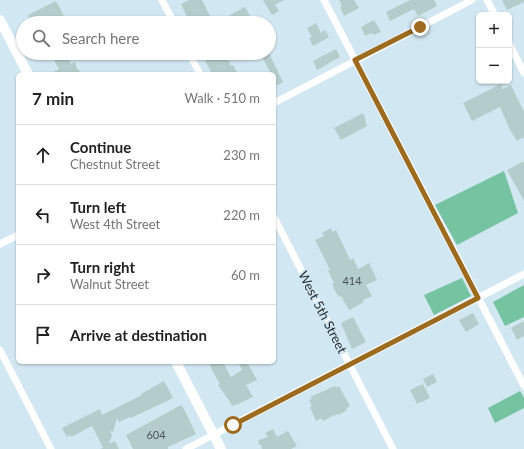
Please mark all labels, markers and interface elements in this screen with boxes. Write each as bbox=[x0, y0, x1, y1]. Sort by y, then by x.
map controls bbox=[476, 12, 512, 84]
button: + bbox=[476, 12, 512, 48]
search box bbox=[16, 16, 276, 60]
route end bbox=[411, 18, 429, 36]
icon: search bbox=[30, 27, 52, 49]
text: Search here bbox=[62, 29, 139, 47]
button: − bbox=[476, 48, 512, 84]
text: 7 min bbox=[32, 88, 74, 109]
text: Walk · 510 m bbox=[184, 90, 260, 106]
text: Continue bbox=[70, 138, 131, 156]
icon: ahead bbox=[32, 144, 54, 166]
text: 230 m bbox=[223, 147, 260, 163]
text: Chestnut Street bbox=[70, 156, 160, 172]
text: Turn left bbox=[70, 198, 126, 216]
icon: left bbox=[32, 204, 54, 226]
text: 220 m bbox=[223, 207, 260, 223]
text: West 4th Street bbox=[70, 216, 160, 232]
text: Turn right bbox=[70, 258, 135, 276]
icon: right bbox=[32, 264, 54, 286]
text: 60 m bbox=[231, 267, 260, 283]
street label: West 5th Street bbox=[295, 268, 351, 356]
house number: 414 bbox=[342, 274, 362, 287]
text: Walnut Street bbox=[70, 276, 149, 292]
icon: arrive bbox=[32, 324, 54, 346]
text: Arrive at destination bbox=[70, 326, 207, 344]
route start bbox=[224, 416, 242, 434]
house number: 604 bbox=[146, 428, 166, 441]

